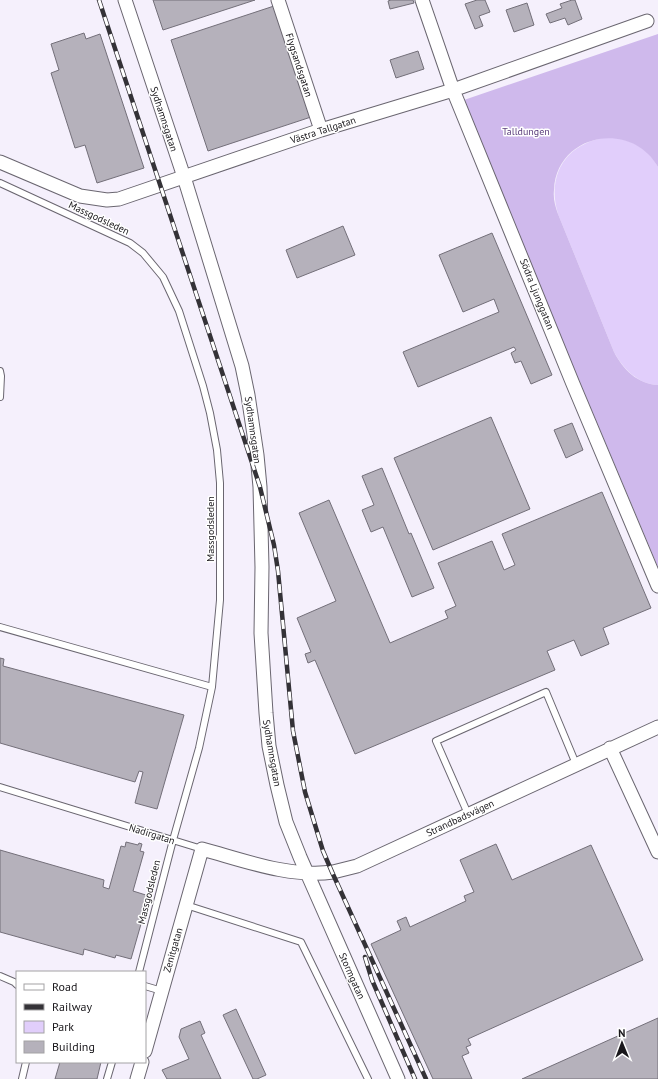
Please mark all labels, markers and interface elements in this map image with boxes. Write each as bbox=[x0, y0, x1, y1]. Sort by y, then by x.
street label: Flygsandsgatan bbox=[283, 31, 315, 99]
street label: Sydhamnsgatan bbox=[147, 85, 181, 153]
street label: Västra Tallgatan bbox=[288, 113, 357, 147]
park label: Talldungen bbox=[502, 125, 550, 138]
street label: Massgodsleden bbox=[67, 198, 131, 238]
street label: Södra Ljunggatan bbox=[517, 257, 557, 331]
street label: Sydhamnsgatan bbox=[242, 396, 264, 464]
street label: Massgodsleden bbox=[204, 496, 217, 562]
street label: Sydhamnsgatan bbox=[260, 719, 284, 787]
street label: Strandbadsvägen bbox=[424, 797, 496, 839]
street label: Nadirgatan bbox=[127, 821, 177, 847]
street label: Massgodsleden bbox=[135, 859, 163, 925]
street label: Zenitgatan bbox=[160, 926, 186, 974]
street label: Stormgatan bbox=[336, 951, 368, 1001]
legend bbox=[16, 971, 146, 1063]
text: Road bbox=[52, 979, 77, 994]
text: Railway bbox=[52, 999, 92, 1014]
text: Park bbox=[52, 1019, 74, 1034]
north arrow bbox=[602, 1023, 642, 1063]
text: N bbox=[618, 1026, 626, 1040]
text: Building bbox=[52, 1039, 95, 1054]

